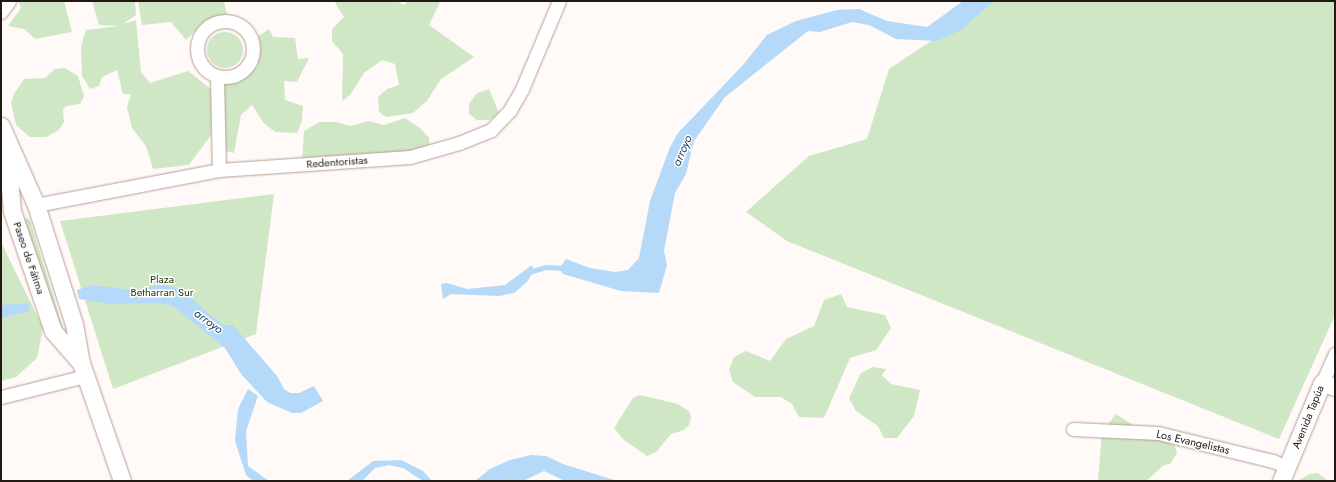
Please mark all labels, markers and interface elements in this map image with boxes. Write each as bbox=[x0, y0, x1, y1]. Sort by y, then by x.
water label: arroyo bbox=[670, 133, 696, 169]
street label: Redentoristas bbox=[306, 153, 368, 171]
street label: Paseo de Fátima bbox=[10, 220, 48, 296]
park label: Plaza Betharran Sur bbox=[131, 273, 193, 299]
water label: arroyo bbox=[191, 307, 225, 337]
street label: Avenida Tapúa bbox=[1289, 383, 1327, 451]
street label: Los Evangelistas bbox=[1155, 427, 1231, 457]

